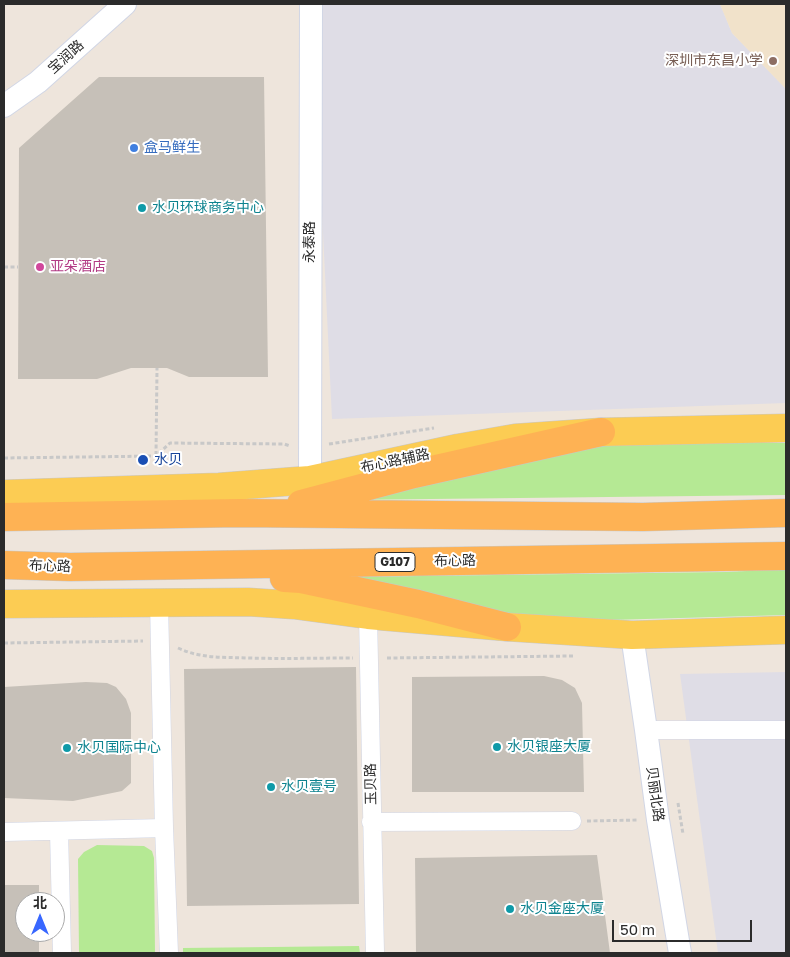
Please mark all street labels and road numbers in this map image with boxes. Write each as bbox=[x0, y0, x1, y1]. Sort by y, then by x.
street label: 宝润路 bbox=[45, 37, 87, 77]
street label: 永泰路 bbox=[302, 221, 318, 263]
street label: 布心路辅路 bbox=[359, 446, 431, 476]
road number: G107 bbox=[375, 552, 415, 572]
street label: 布心路 bbox=[434, 552, 476, 570]
street label: 布心路 bbox=[29, 557, 71, 575]
street label: 玉贝路 bbox=[362, 763, 380, 805]
street label: 贝丽北路 bbox=[643, 765, 667, 823]

